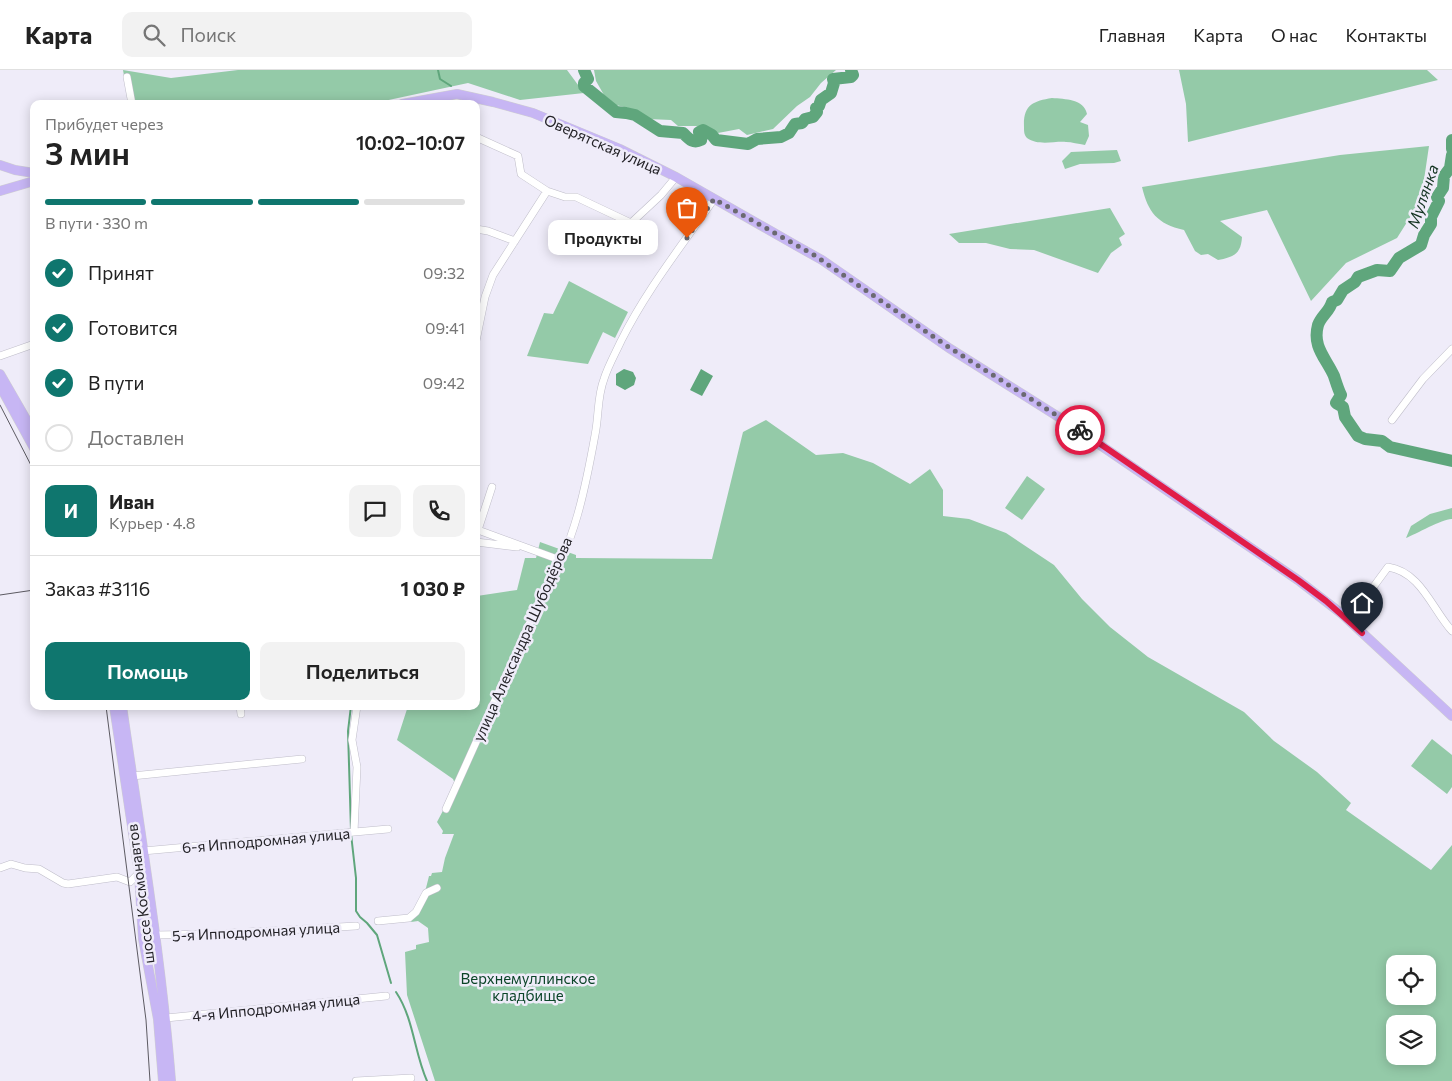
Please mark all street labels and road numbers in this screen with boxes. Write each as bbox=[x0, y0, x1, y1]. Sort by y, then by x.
street label: Оверятская улица bbox=[541, 110, 665, 178]
street label: улица Александра Шубодёрова bbox=[469, 534, 575, 744]
street label: шоссе Космонавтов bbox=[122, 823, 158, 965]
street label: 6-я Ипподромная улица bbox=[181, 824, 351, 856]
street label: 5-я Ипподромная улица bbox=[172, 918, 340, 944]
street label: 4-я Ипподромная улица bbox=[191, 989, 361, 1025]

